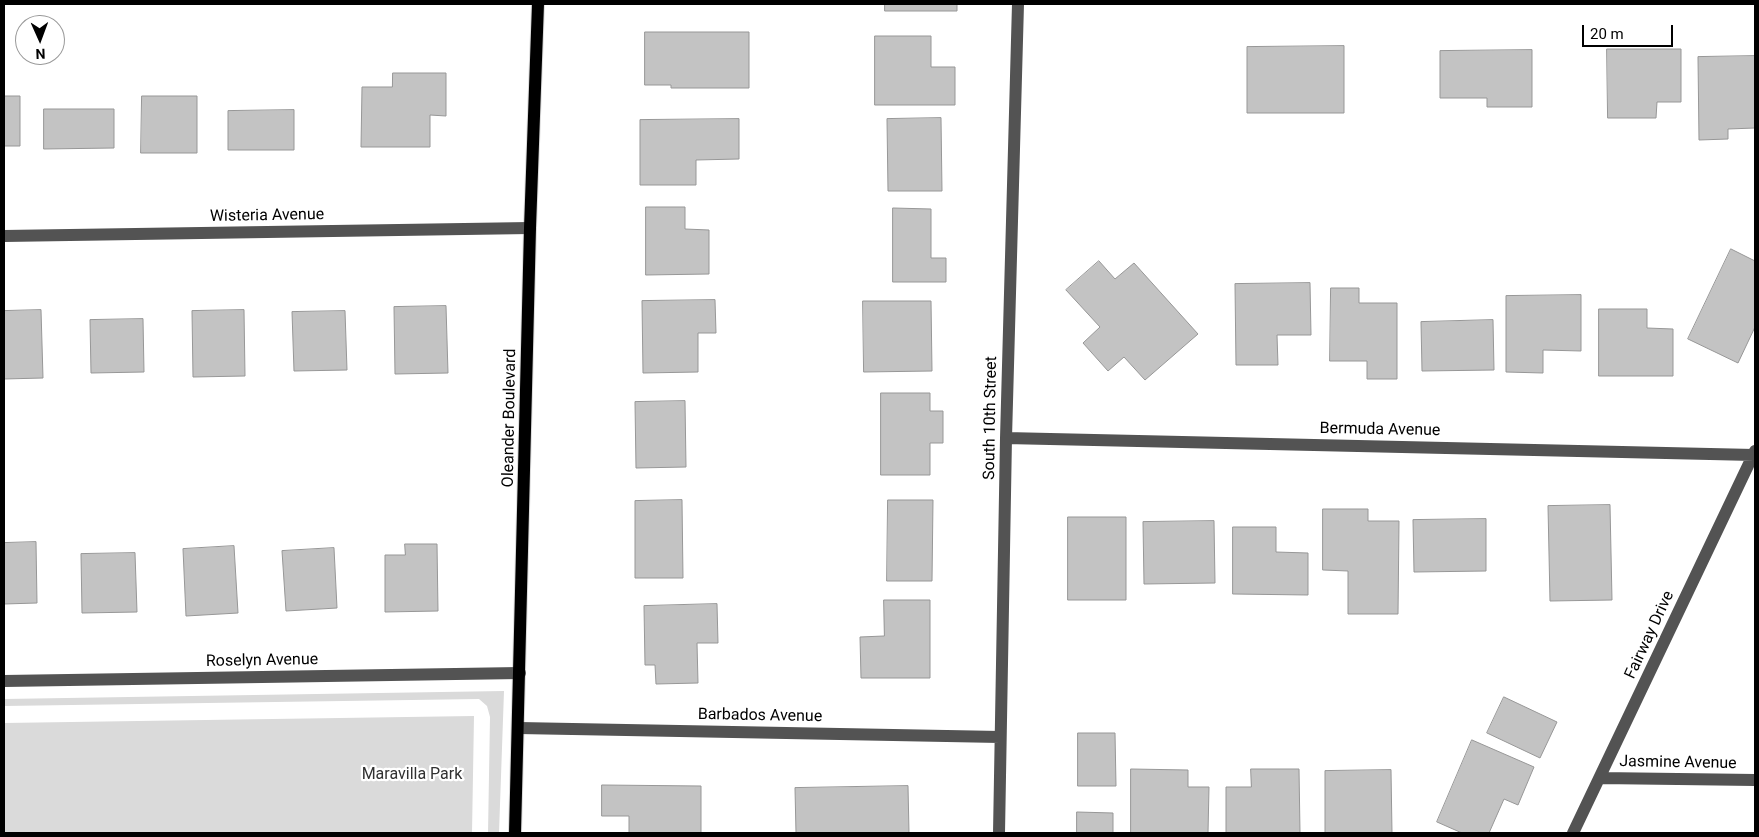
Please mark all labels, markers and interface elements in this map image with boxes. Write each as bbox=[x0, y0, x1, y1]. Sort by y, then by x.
north arrow bbox=[15, 15, 65, 65]
scale bar bbox=[1584, 15, 1675, 47]
text: 20 m bbox=[1590, 25, 1624, 43]
text: N bbox=[35, 46, 46, 62]
street label: Wisteria Avenue bbox=[210, 205, 324, 227]
street label: Oleander Boulevard bbox=[499, 349, 521, 487]
street label: South 10th Street bbox=[980, 356, 1002, 480]
street label: Bermuda Avenue bbox=[1319, 419, 1441, 441]
street label: Fairway Drive bbox=[1621, 588, 1679, 682]
street label: Roselyn Avenue bbox=[206, 650, 318, 672]
street label: Barbados Avenue bbox=[698, 705, 822, 727]
street label: Jasmine Avenue bbox=[1619, 752, 1737, 774]
park label: Maravilla Park bbox=[362, 765, 462, 785]

